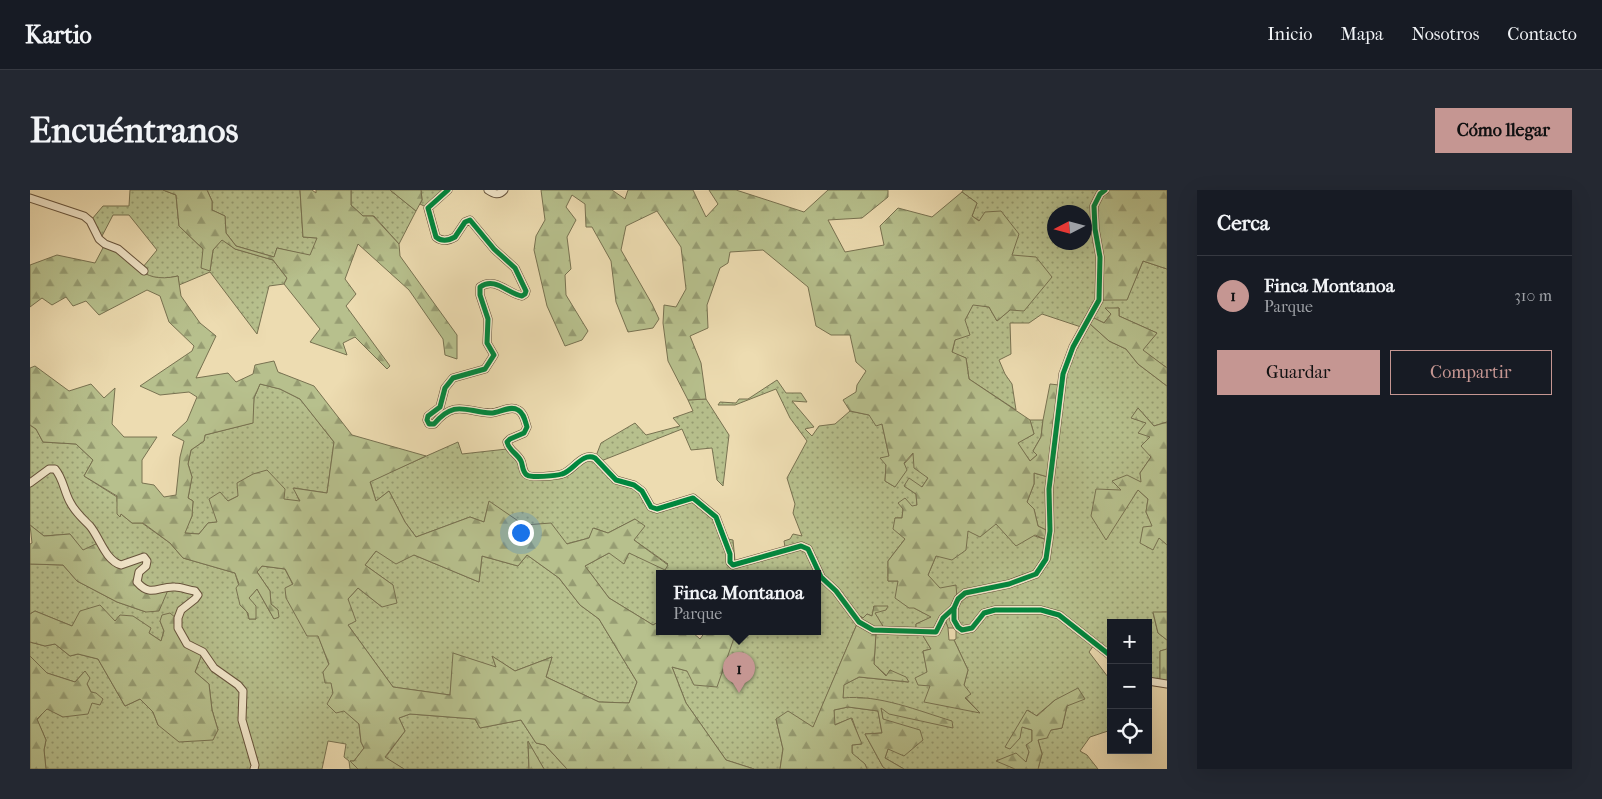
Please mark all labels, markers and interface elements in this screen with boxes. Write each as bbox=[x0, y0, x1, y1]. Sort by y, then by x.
text: Kartio bbox=[25, 21, 92, 49]
text: Inicio bbox=[1268, 24, 1313, 45]
text: Mapa bbox=[1341, 24, 1383, 45]
text: Nosotros bbox=[1411, 24, 1479, 45]
text: Contacto bbox=[1507, 24, 1577, 45]
button: Cómo llegar bbox=[1435, 108, 1572, 153]
text: Encuéntranos bbox=[30, 110, 238, 151]
north arrow bbox=[1047, 205, 1092, 250]
text: Cerca bbox=[1217, 211, 1269, 235]
text: Finca Montanoa bbox=[1264, 275, 1394, 297]
text: 1 bbox=[1230, 286, 1236, 305]
text: 310 m bbox=[1514, 286, 1552, 305]
text: Parque bbox=[1264, 297, 1313, 316]
button: Guardar bbox=[1217, 350, 1380, 395]
button: Compartir bbox=[1390, 350, 1552, 395]
your location bbox=[508, 520, 534, 546]
popup bbox=[656, 570, 821, 635]
text: Finca Montanoa bbox=[673, 582, 804, 604]
text: Parque bbox=[673, 604, 722, 623]
map controls bbox=[1107, 619, 1152, 754]
button: + bbox=[1107, 619, 1152, 664]
pin: 1 bbox=[723, 652, 755, 693]
button: − bbox=[1107, 664, 1152, 709]
button: locate bbox=[1107, 709, 1152, 754]

